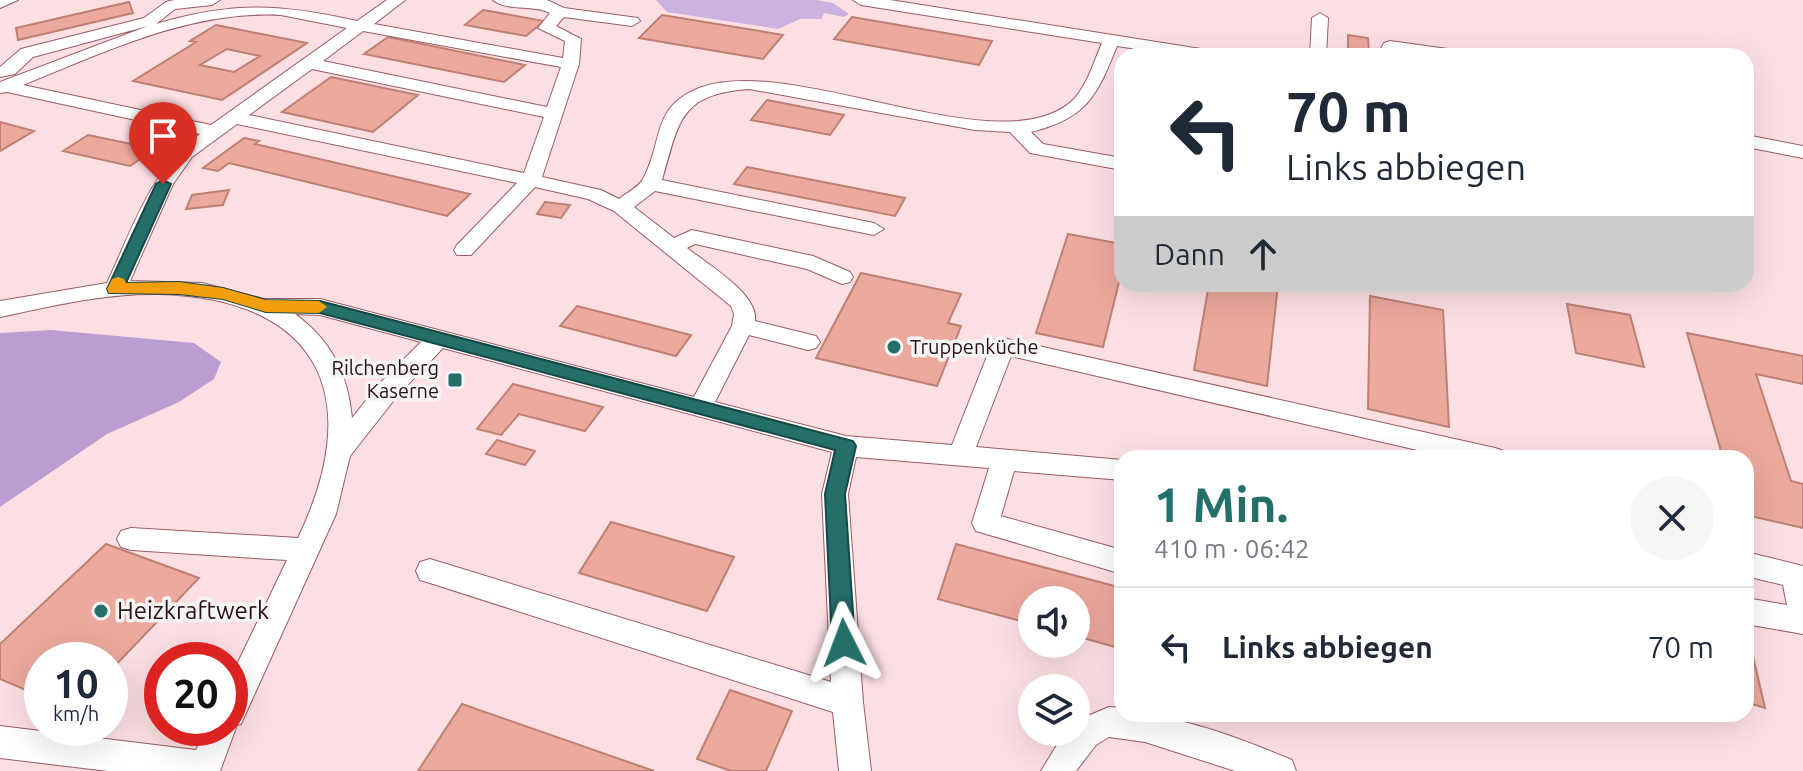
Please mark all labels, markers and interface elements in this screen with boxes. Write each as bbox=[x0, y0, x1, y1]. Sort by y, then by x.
icon: left bbox=[1154, 80, 1258, 184]
text: 70 m bbox=[1286, 80, 1411, 143]
pin bbox=[129, 102, 197, 184]
icon: arrive bbox=[141, 114, 185, 158]
text: Links abbiegen bbox=[1286, 146, 1526, 187]
icon: ahead bbox=[1241, 232, 1285, 276]
text: Dann bbox=[1154, 237, 1225, 271]
place label: Truppenküche bbox=[910, 335, 1039, 358]
marker: Truppenküche bbox=[885, 338, 903, 356]
place label: Rilchenberg Kaserne bbox=[331, 356, 439, 402]
marker: Rilchenberg Kaserne bbox=[446, 371, 464, 389]
button: close bbox=[1630, 476, 1714, 560]
text: 1 Min. bbox=[1154, 477, 1288, 531]
text: 410 m · 06:42 bbox=[1154, 534, 1310, 563]
map controls bbox=[1018, 586, 1090, 746]
button: sound bbox=[1018, 586, 1090, 658]
place label: Heizkraftwerk bbox=[117, 597, 269, 624]
position arrow bbox=[802, 601, 886, 685]
marker: Heizkraftwerk bbox=[92, 602, 110, 620]
icon: left bbox=[1154, 625, 1198, 669]
text: Links abbiegen bbox=[1222, 630, 1433, 664]
text: 70 m bbox=[1647, 630, 1714, 664]
speed limit sign: 20 bbox=[144, 642, 248, 746]
text: 10 bbox=[53, 661, 99, 706]
button: layers bbox=[1018, 674, 1090, 746]
text: km/h bbox=[53, 702, 99, 725]

